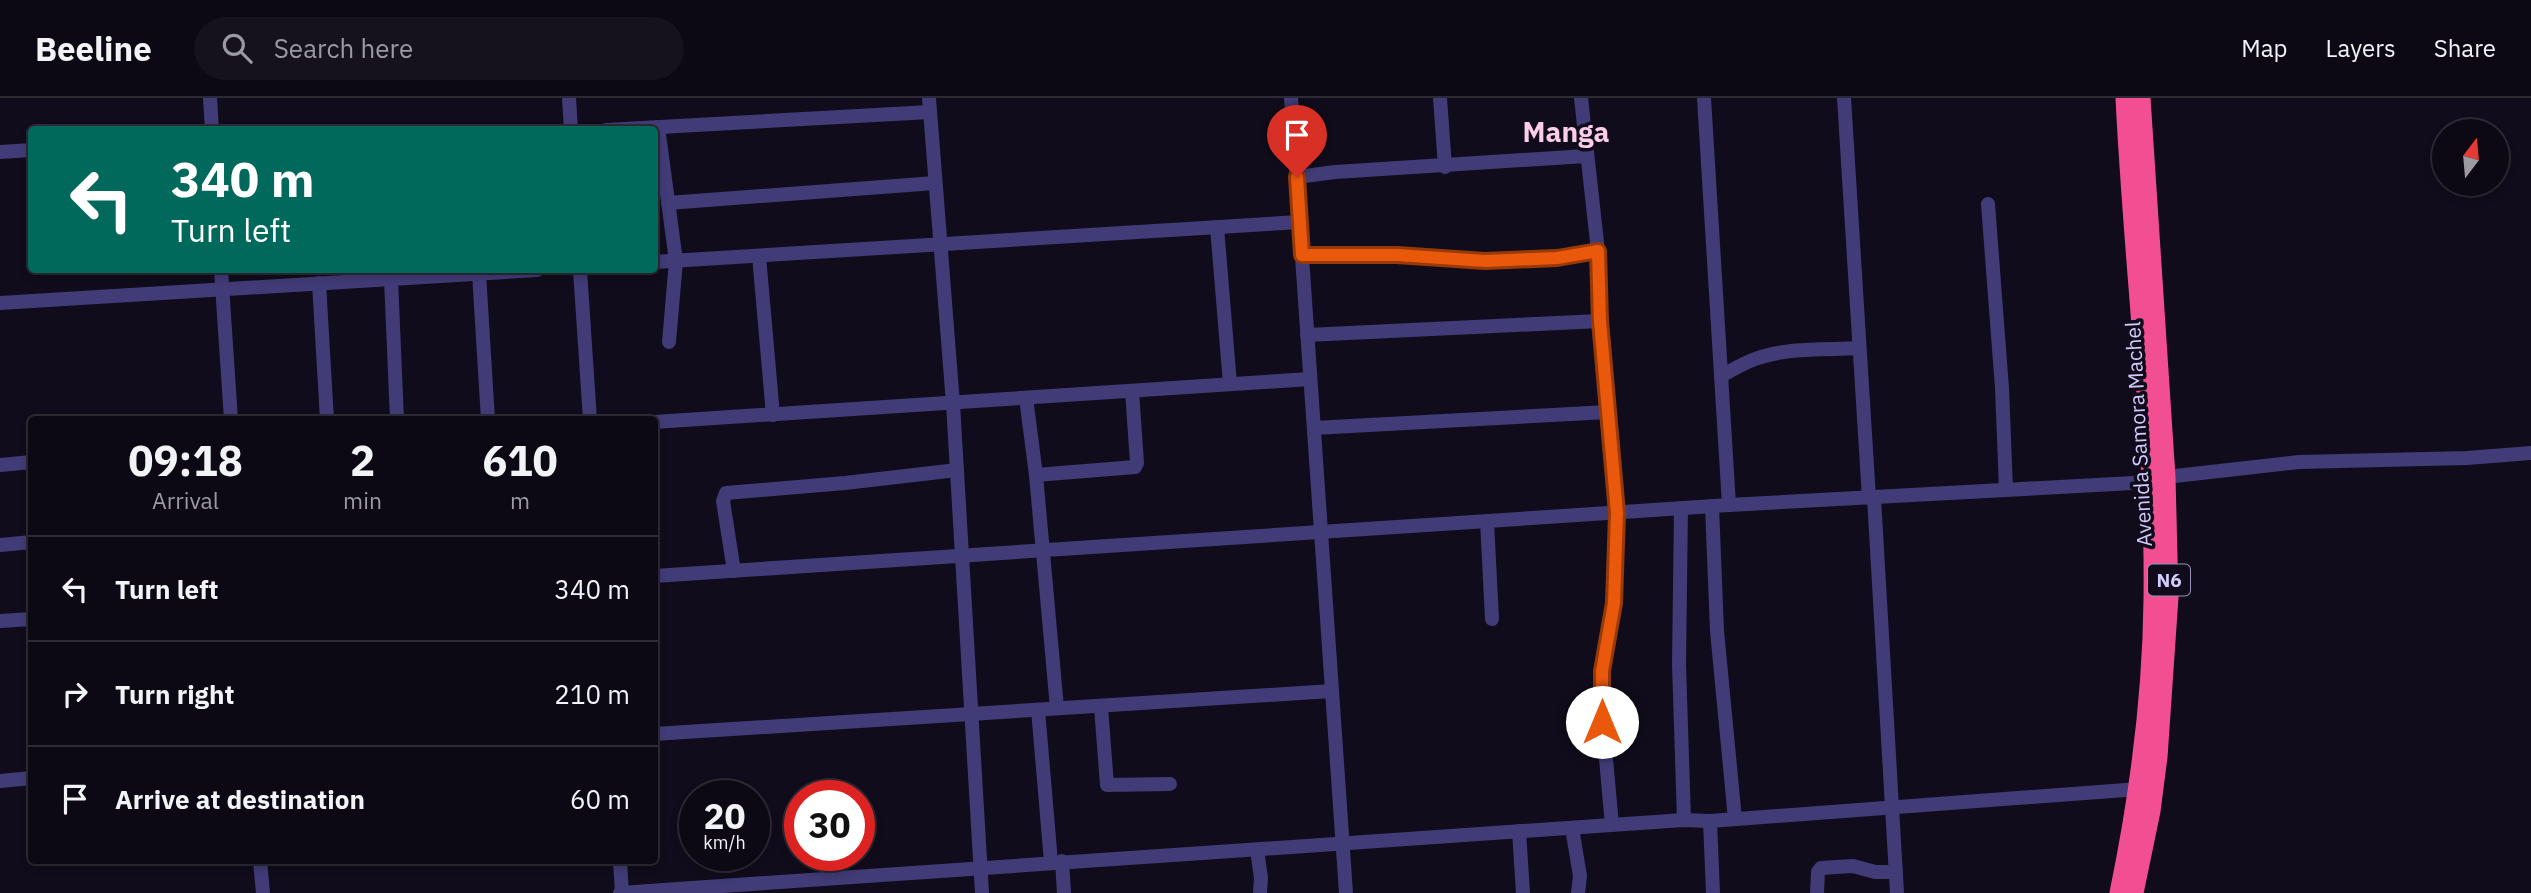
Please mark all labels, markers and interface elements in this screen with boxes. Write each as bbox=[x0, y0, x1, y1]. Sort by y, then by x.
search box bbox=[194, 17, 684, 80]
text: Beeline bbox=[35, 27, 152, 70]
icon: search bbox=[218, 29, 256, 67]
text: Search here bbox=[274, 31, 413, 65]
text: Map bbox=[2241, 32, 2288, 64]
text: Layers bbox=[2326, 32, 2396, 64]
text: Share bbox=[2434, 32, 2496, 64]
pin bbox=[1267, 105, 1327, 177]
district label: Manga bbox=[1523, 113, 1610, 150]
icon: arrive bbox=[1278, 116, 1316, 154]
north arrow bbox=[2432, 119, 2510, 196]
map controls bbox=[2432, 119, 2509, 196]
text: 340 m bbox=[171, 147, 315, 210]
icon: left bbox=[56, 154, 147, 245]
text: Turn left bbox=[171, 209, 291, 251]
street label: Avenida Samora Machel bbox=[2118, 320, 2158, 547]
text: 09:18 bbox=[128, 433, 243, 488]
text: 2 bbox=[350, 433, 375, 488]
text: 610 bbox=[482, 433, 558, 488]
text: Arrival bbox=[152, 485, 219, 515]
text: min bbox=[343, 485, 382, 515]
text: m bbox=[510, 485, 530, 515]
road number: N6 bbox=[2148, 565, 2190, 596]
icon: left bbox=[56, 570, 94, 608]
text: Turn left bbox=[115, 572, 218, 606]
text: 340 m bbox=[554, 572, 630, 606]
icon: right bbox=[56, 675, 94, 713]
text: Turn right bbox=[115, 677, 234, 711]
text: 210 m bbox=[554, 677, 630, 711]
position arrow bbox=[1565, 685, 1639, 759]
icon: arrive bbox=[56, 780, 94, 818]
speed limit sign: 30 bbox=[784, 780, 875, 871]
text: Arrive at destination bbox=[115, 782, 365, 816]
text: 60 m bbox=[570, 782, 630, 816]
text: 20 bbox=[703, 793, 746, 839]
text: km/h bbox=[703, 831, 746, 854]

